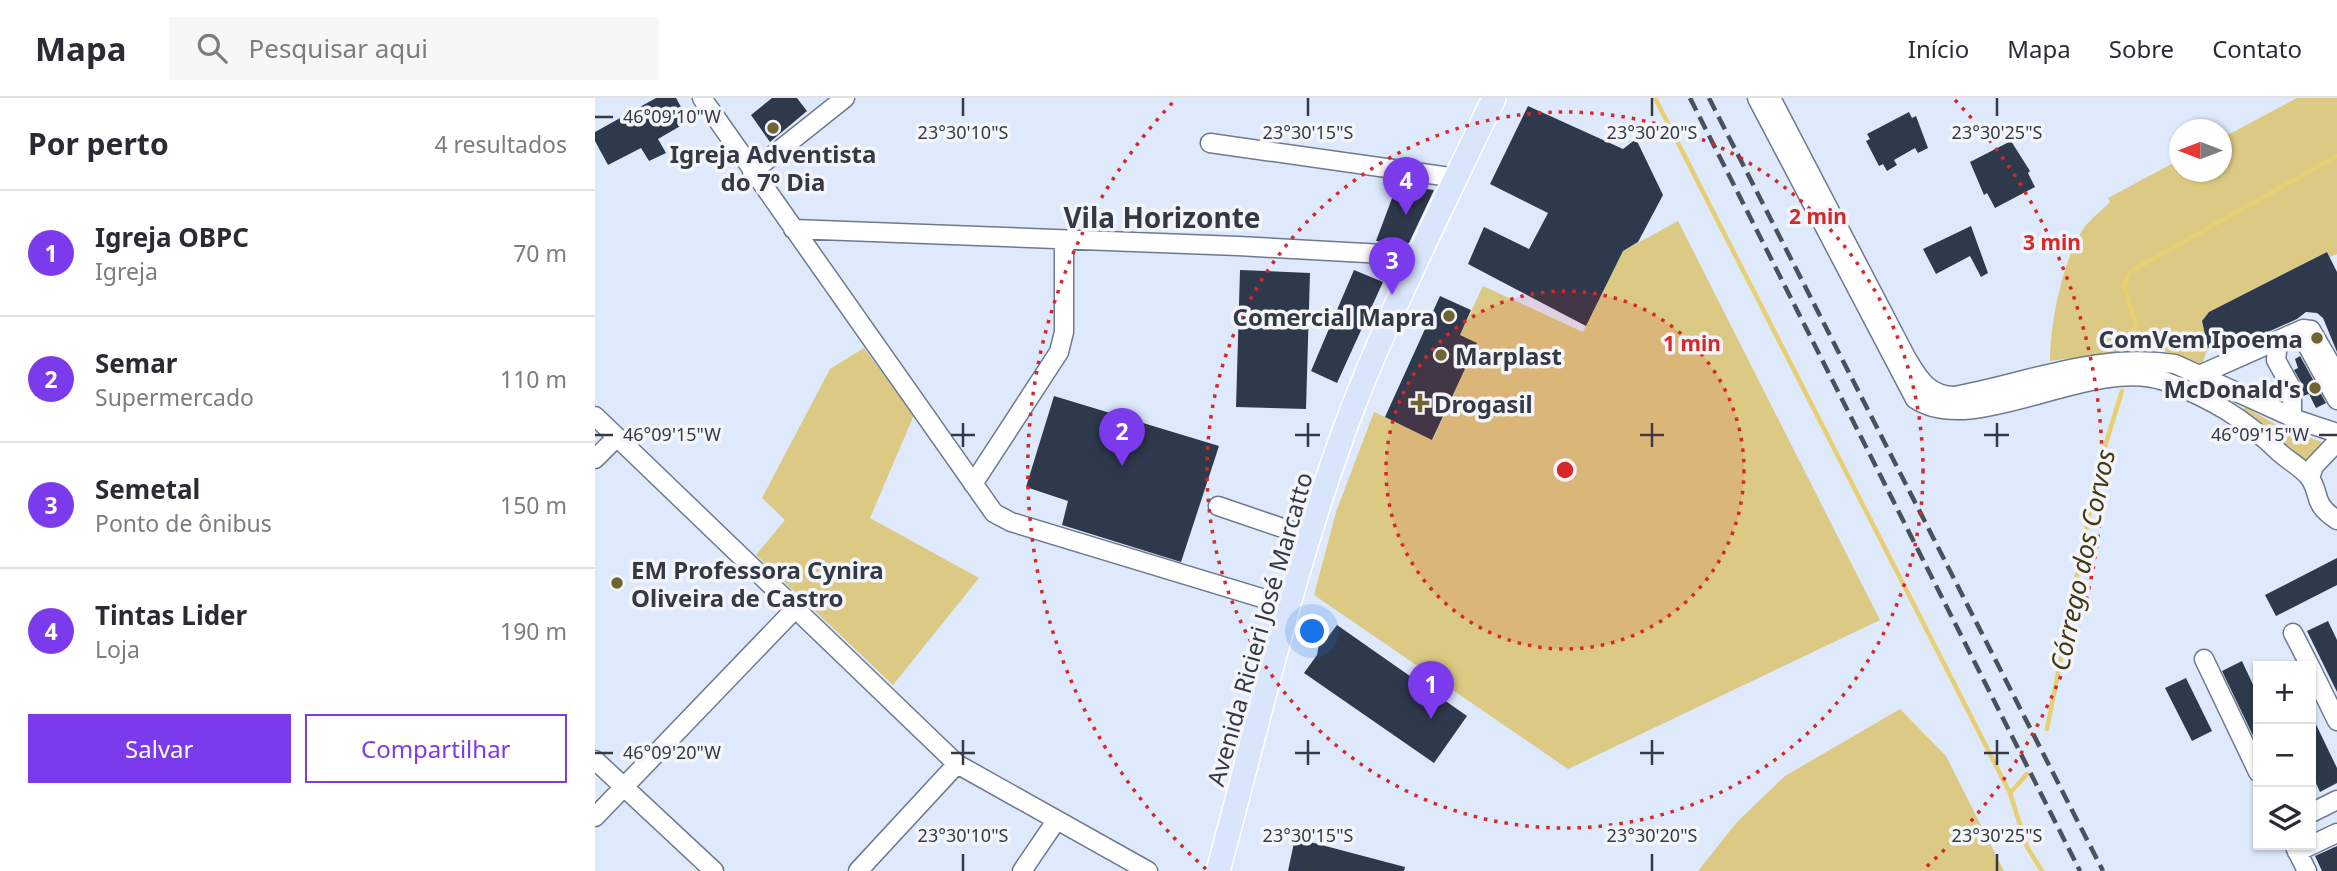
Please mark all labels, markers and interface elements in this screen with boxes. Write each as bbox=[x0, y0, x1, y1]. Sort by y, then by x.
search box bbox=[169, 17, 659, 80]
text: Mapa bbox=[35, 26, 127, 71]
icon: search bbox=[193, 29, 231, 67]
text: Pesquisar aqui bbox=[249, 30, 428, 66]
text: Início bbox=[1908, 32, 1969, 65]
text: Mapa bbox=[2007, 32, 2071, 65]
text: Sobre bbox=[2109, 32, 2174, 65]
text: Contato bbox=[2212, 32, 2302, 65]
text: 46°09'10"W bbox=[623, 104, 721, 128]
north arrow bbox=[2169, 119, 2232, 182]
marker: Igreja Adventista do 7º Dia bbox=[765, 120, 781, 136]
text: 23°30'10"S bbox=[918, 120, 1008, 144]
text: 23°30'15"S bbox=[1263, 120, 1353, 144]
text: 23°30'20"S bbox=[1607, 120, 1697, 144]
text: 23°30'25"S bbox=[1952, 120, 2042, 144]
text: Por perto bbox=[28, 123, 169, 164]
text: 4 resultados bbox=[434, 128, 567, 160]
place label: Igreja Adventista do 7º Dia bbox=[670, 137, 876, 198]
pin: 4 bbox=[1383, 157, 1429, 215]
district label: Vila Horizonte bbox=[1063, 198, 1261, 236]
text: 2 min bbox=[1789, 202, 1847, 230]
text: Igreja OBPC bbox=[95, 219, 249, 255]
text: 3 min bbox=[2023, 228, 2081, 256]
text: 1 bbox=[44, 237, 58, 269]
text: 70 m bbox=[513, 237, 567, 269]
pin: 3 bbox=[1369, 237, 1415, 295]
text: Igreja bbox=[95, 255, 158, 287]
place label: Comercial Mapra bbox=[1232, 300, 1435, 333]
marker: Comercial Mapra bbox=[1441, 308, 1457, 324]
place label: ComVem Ipoema bbox=[2098, 322, 2303, 355]
text: 1 min bbox=[1663, 329, 1721, 357]
marker: ComVem Ipoema bbox=[2309, 330, 2325, 346]
place label: Marplast bbox=[1455, 339, 1562, 372]
text: Semar bbox=[95, 345, 177, 381]
marker: Marplast bbox=[1433, 347, 1449, 363]
text: 2 bbox=[44, 363, 58, 395]
text: 110 m bbox=[500, 363, 567, 395]
place label: McDonald's bbox=[2163, 372, 2301, 405]
marker: McDonald's bbox=[2307, 380, 2323, 396]
text: Supermercado bbox=[95, 381, 254, 413]
place label: Drogasil bbox=[1434, 387, 1533, 420]
marker: Drogasil bbox=[1412, 395, 1428, 411]
pin: 2 bbox=[1099, 408, 1145, 466]
text: 46°09'15"W bbox=[623, 422, 721, 446]
text: 46°09'15"W bbox=[2211, 422, 2309, 446]
water label: Córrego dos Corvos bbox=[2041, 446, 2123, 674]
centre of rings bbox=[1553, 458, 1577, 482]
street label: Avenida Ricieri José Marcatto bbox=[1198, 468, 1320, 790]
text: Semetal bbox=[95, 471, 200, 507]
text: 3 bbox=[44, 489, 58, 521]
text: 150 m bbox=[500, 489, 567, 521]
text: Ponto de ônibus bbox=[95, 507, 272, 539]
place label: EM Professora Cynira Oliveira de Castro bbox=[631, 553, 884, 614]
marker: EM Professora Cynira Oliveira de Castro bbox=[609, 575, 625, 591]
text: Tintas Lider bbox=[95, 597, 247, 633]
your location bbox=[1295, 614, 1329, 648]
text: 4 bbox=[44, 615, 58, 647]
text: 190 m bbox=[500, 615, 567, 647]
text: Loja bbox=[95, 633, 140, 665]
pin: 1 bbox=[1408, 661, 1454, 719]
map controls bbox=[2253, 661, 2316, 850]
button: + bbox=[2253, 661, 2316, 724]
button: Salvar bbox=[28, 714, 291, 783]
button: Compartilhar bbox=[305, 714, 567, 783]
button: − bbox=[2253, 724, 2316, 787]
text: 46°09'20"W bbox=[623, 740, 721, 764]
button: layers bbox=[2253, 787, 2316, 850]
text: 23°30'10"S bbox=[918, 823, 1008, 847]
text: 23°30'15"S bbox=[1263, 823, 1353, 847]
text: 23°30'20"S bbox=[1607, 823, 1697, 847]
text: 23°30'25"S bbox=[1952, 823, 2042, 847]

